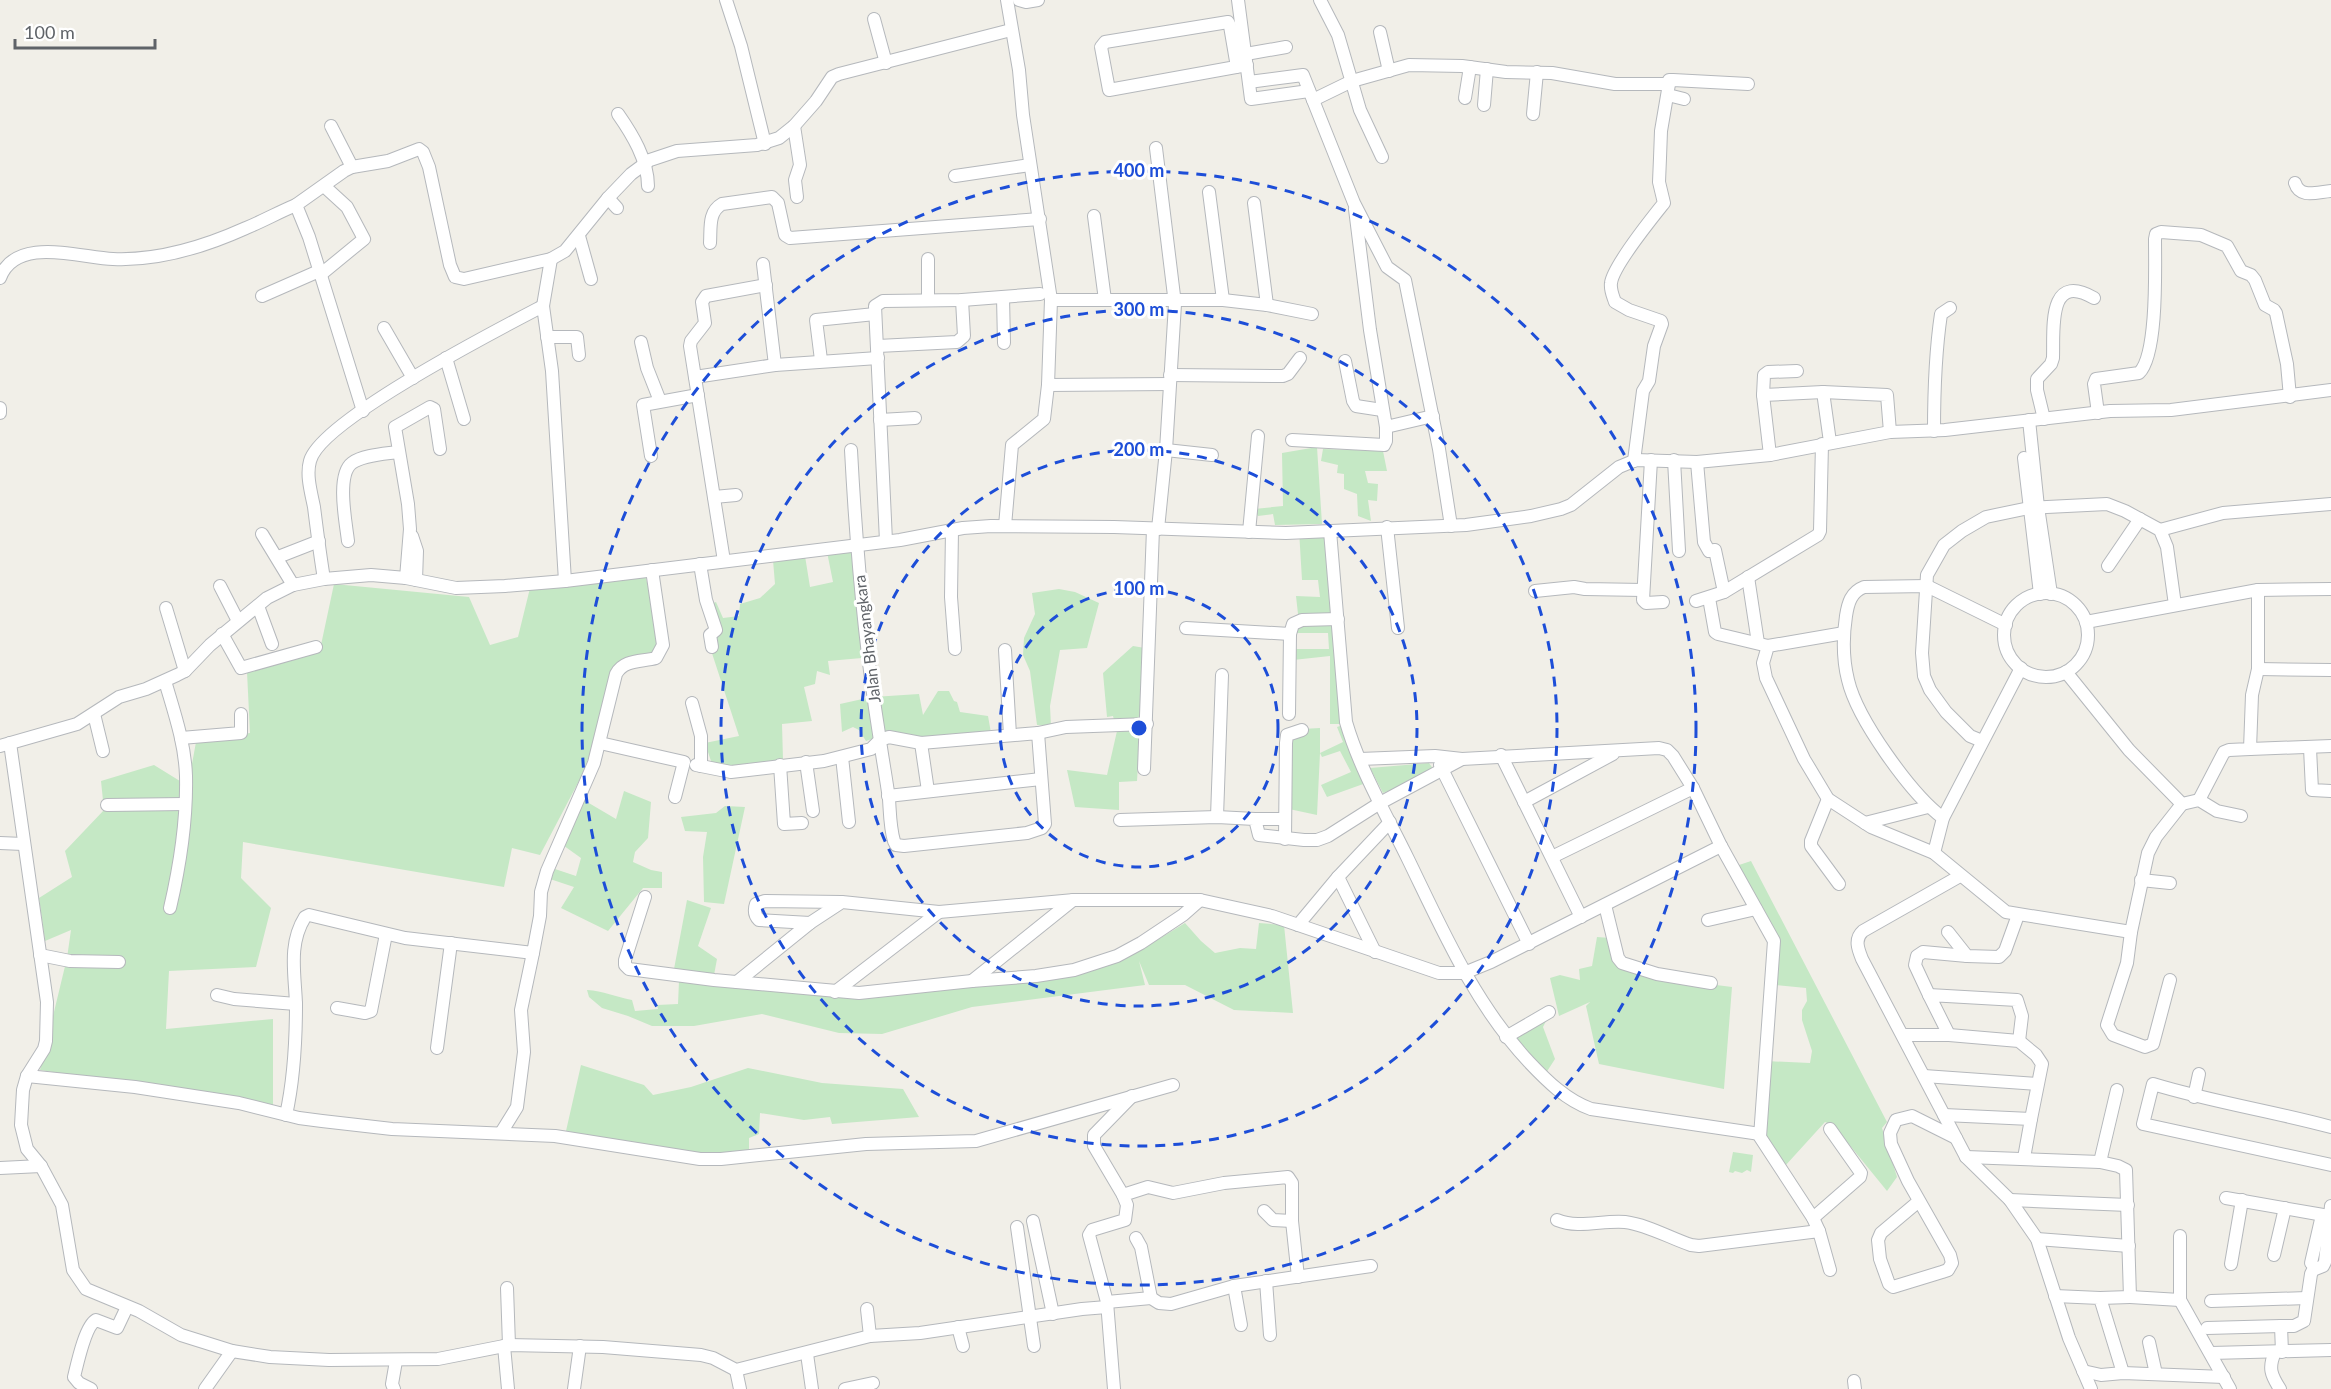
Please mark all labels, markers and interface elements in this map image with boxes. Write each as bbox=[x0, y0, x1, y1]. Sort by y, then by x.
scale bar bbox=[15, 12, 154, 50]
text: 100 m bbox=[24, 21, 75, 43]
text: 400 m bbox=[1114, 159, 1164, 181]
text: 300 m bbox=[1114, 298, 1164, 320]
text: 200 m bbox=[1114, 438, 1164, 460]
street label: Jalan Bhayangkara bbox=[849, 574, 884, 704]
text: 100 m bbox=[1114, 577, 1164, 599]
centre of rings bbox=[1129, 718, 1149, 738]

